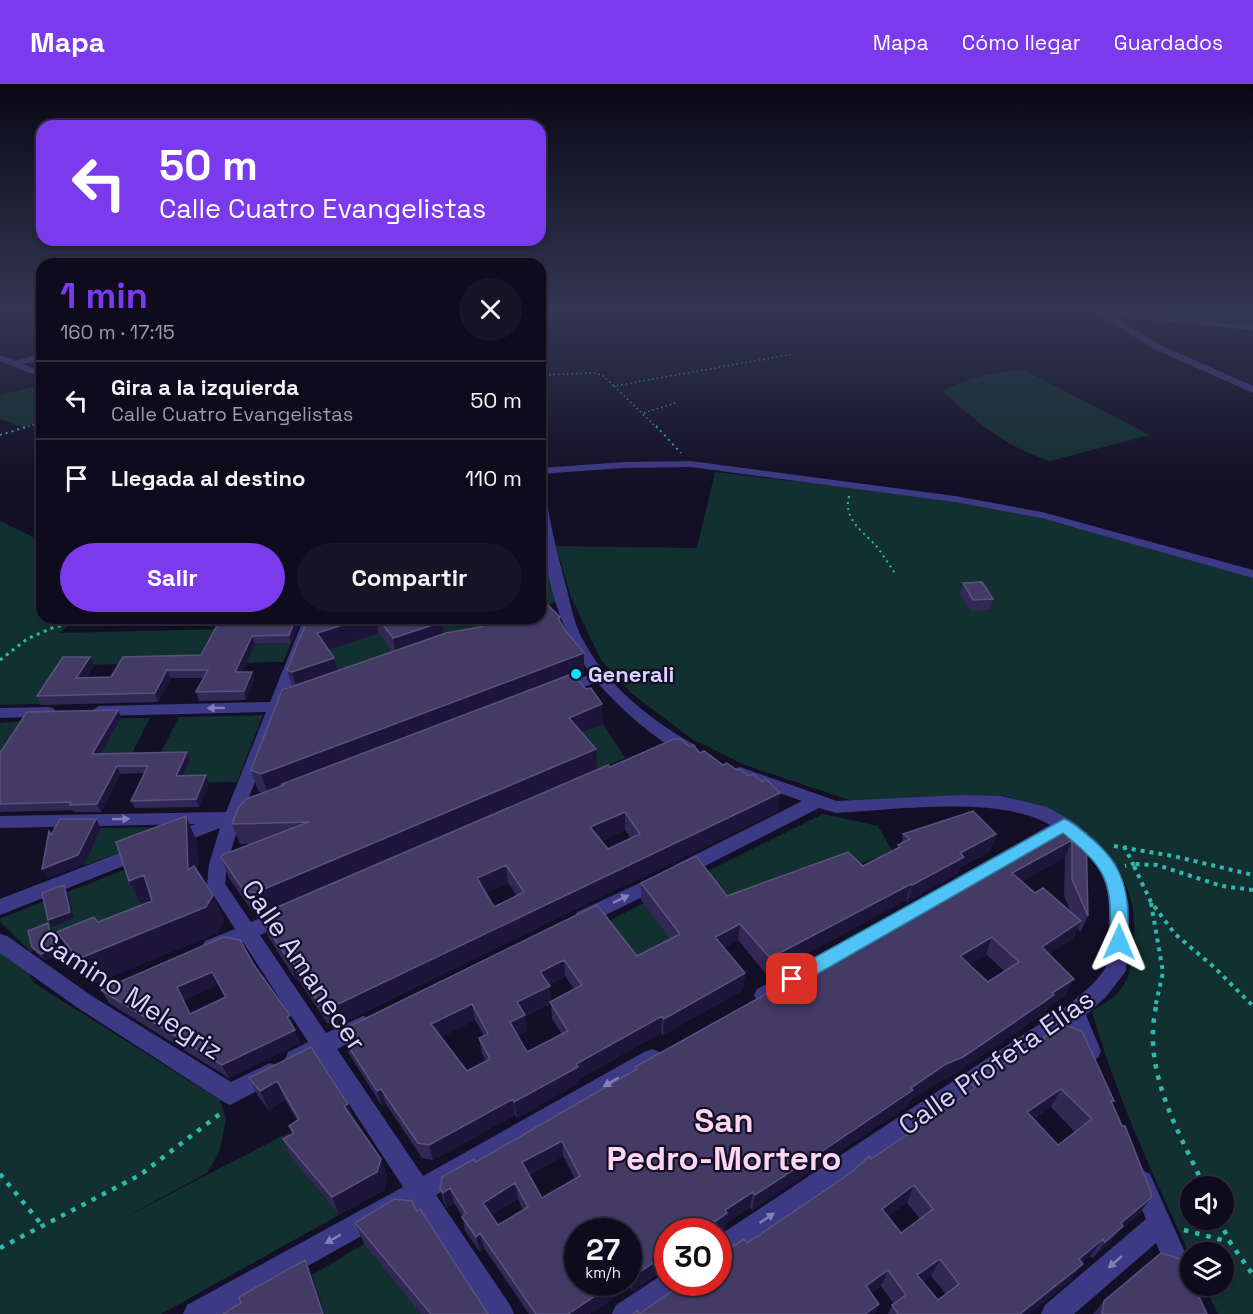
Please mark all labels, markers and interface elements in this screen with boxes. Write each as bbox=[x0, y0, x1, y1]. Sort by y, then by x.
text: Mapa bbox=[30, 24, 105, 60]
text: Mapa bbox=[873, 29, 929, 56]
text: Cómo llegar bbox=[962, 29, 1081, 56]
text: Guardados bbox=[1114, 29, 1223, 56]
text: 50 m bbox=[159, 139, 258, 192]
icon: left bbox=[60, 144, 138, 222]
text: Calle Cuatro Evangelistas bbox=[159, 191, 486, 226]
text: 1 min bbox=[60, 273, 148, 319]
button: close bbox=[459, 278, 522, 341]
text: 160 m · 17:15 bbox=[60, 319, 175, 345]
text: Gira a la izquierda bbox=[111, 373, 299, 401]
icon: left bbox=[60, 384, 93, 417]
text: 50 m bbox=[470, 386, 522, 414]
text: Calle Cuatro Evangelistas bbox=[111, 401, 353, 427]
icon: arrive bbox=[60, 462, 93, 495]
text: Llegada al destino bbox=[111, 464, 305, 492]
text: 110 m bbox=[465, 464, 522, 492]
button: Salir bbox=[60, 543, 285, 612]
button: Compartir bbox=[297, 543, 522, 612]
place label: Generali bbox=[588, 660, 674, 688]
marker: Generali bbox=[569, 667, 583, 681]
one-way arrow bbox=[207, 703, 226, 713]
one-way arrow bbox=[112, 815, 131, 824]
street label: Calle Amanecer bbox=[234, 873, 374, 1057]
one-way arrow bbox=[612, 895, 630, 905]
position arrow bbox=[1087, 910, 1151, 974]
street label: Camino Melegriz bbox=[32, 922, 230, 1068]
pin bbox=[766, 953, 817, 1004]
icon: arrive bbox=[775, 962, 808, 995]
street label: Calle Profeta Elías bbox=[891, 981, 1101, 1143]
one-way arrow bbox=[602, 1077, 619, 1087]
district label: San Pedro-Mortero bbox=[606, 1100, 842, 1180]
map controls bbox=[1180, 1176, 1234, 1296]
button: sound bbox=[1180, 1176, 1234, 1230]
one-way arrow bbox=[759, 1213, 775, 1224]
speed limit sign: 30 bbox=[654, 1218, 732, 1296]
text: 27 bbox=[586, 1230, 620, 1269]
one-way arrow bbox=[324, 1234, 341, 1244]
button: layers bbox=[1180, 1242, 1234, 1296]
one-way arrow bbox=[1107, 1255, 1123, 1268]
text: km/h bbox=[585, 1263, 621, 1282]

